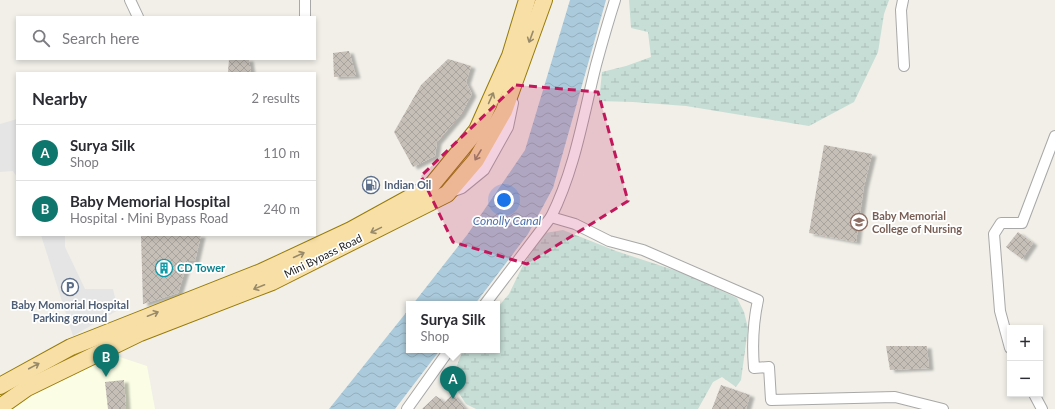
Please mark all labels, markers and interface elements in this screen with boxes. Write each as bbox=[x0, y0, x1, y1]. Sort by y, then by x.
search box bbox=[16, 16, 316, 60]
icon: search bbox=[30, 27, 52, 49]
text: Search here bbox=[62, 29, 139, 47]
one-way arrow bbox=[527, 30, 535, 42]
text: Nearby bbox=[32, 88, 87, 109]
text: 2 results bbox=[252, 90, 300, 106]
one-way arrow bbox=[488, 93, 495, 105]
text: Surya Silk bbox=[70, 136, 135, 154]
text: A bbox=[40, 145, 50, 161]
text: 110 m bbox=[263, 145, 300, 161]
one-way arrow bbox=[474, 149, 482, 161]
text: Shop bbox=[70, 154, 99, 170]
fuel station icon: Indian Oil bbox=[361, 175, 381, 195]
place label: Indian Oil bbox=[384, 178, 431, 191]
your location bbox=[494, 190, 514, 210]
text: Baby Memorial Hospital bbox=[70, 192, 230, 210]
text: B bbox=[41, 201, 49, 217]
text: 240 m bbox=[263, 201, 300, 217]
place label: Baby Memorial College of Nursing bbox=[872, 209, 962, 235]
text: Hospital · Mini Bypass Road bbox=[70, 210, 228, 226]
school or university icon: Baby Memorial College of Nursing bbox=[849, 212, 869, 232]
water label: Conolly Canal bbox=[473, 213, 542, 228]
one-way arrow bbox=[370, 227, 382, 234]
street label: Mini Bypass Road bbox=[282, 231, 364, 280]
one-way arrow bbox=[293, 251, 305, 258]
building icon: CD Tower bbox=[154, 258, 174, 278]
place label: CD Tower bbox=[177, 261, 226, 274]
parking icon: Baby Momorial Hospital Parking ground bbox=[60, 277, 80, 297]
one-way arrow bbox=[253, 283, 265, 291]
place label: Baby Momorial Hospital Parking ground bbox=[11, 298, 129, 324]
popup bbox=[406, 301, 500, 353]
one-way arrow bbox=[146, 309, 158, 317]
text: Surya Silk bbox=[421, 310, 485, 328]
map controls bbox=[1007, 325, 1043, 397]
button: + bbox=[1007, 325, 1043, 361]
text: Shop bbox=[421, 328, 449, 344]
pin: B bbox=[93, 344, 119, 377]
button: − bbox=[1007, 361, 1043, 397]
one-way arrow bbox=[28, 362, 40, 370]
pin: A bbox=[440, 366, 466, 399]

